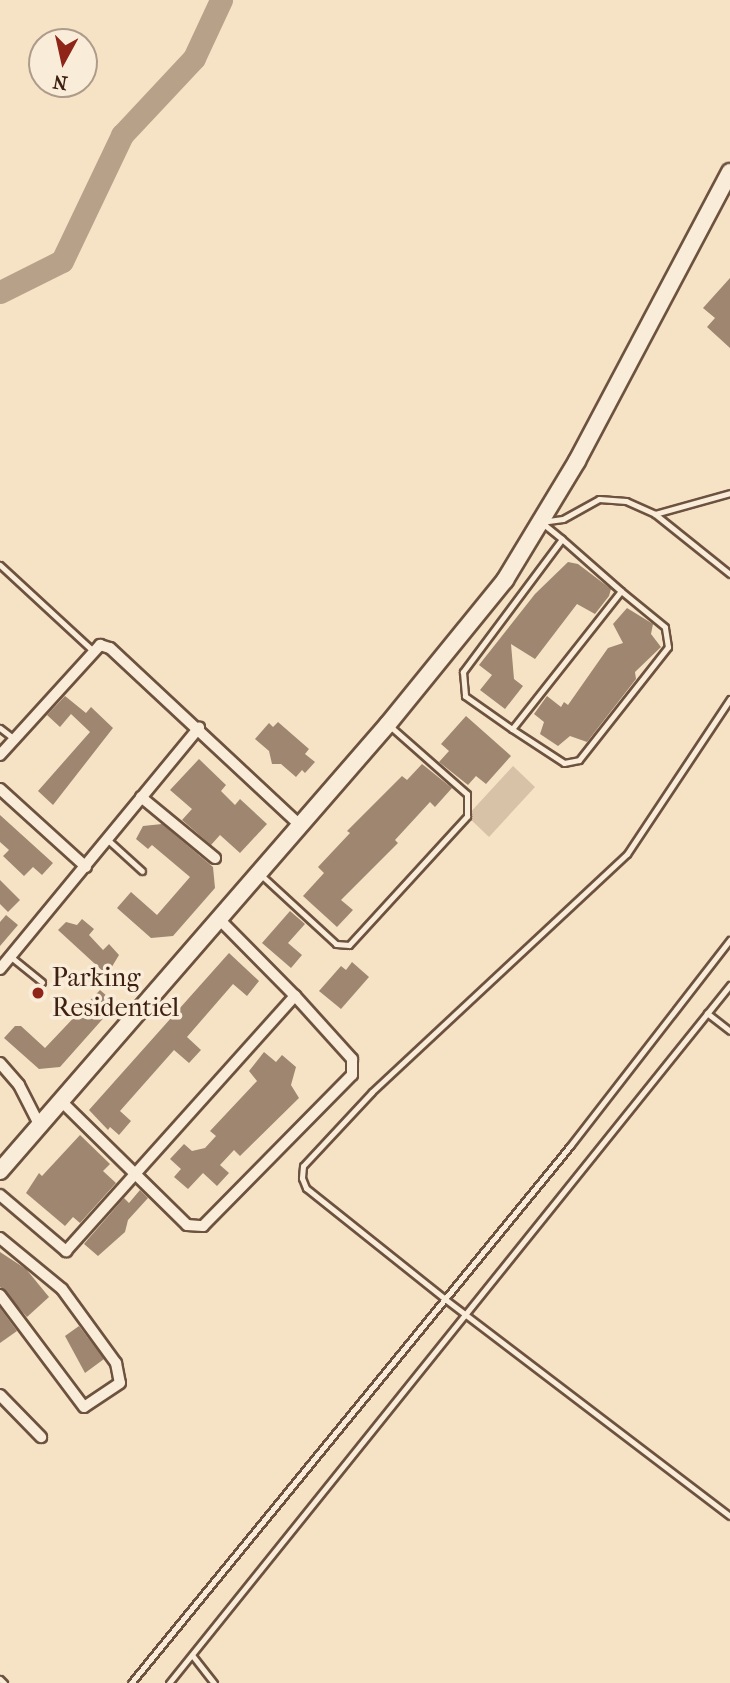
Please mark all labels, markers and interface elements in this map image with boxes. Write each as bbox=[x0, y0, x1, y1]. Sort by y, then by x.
north arrow bbox=[28, 28, 98, 98]
text: N bbox=[52, 70, 69, 94]
place label: Parking Residentiel bbox=[52, 962, 179, 1024]
marker: Parking Residentiel bbox=[30, 985, 46, 1001]

